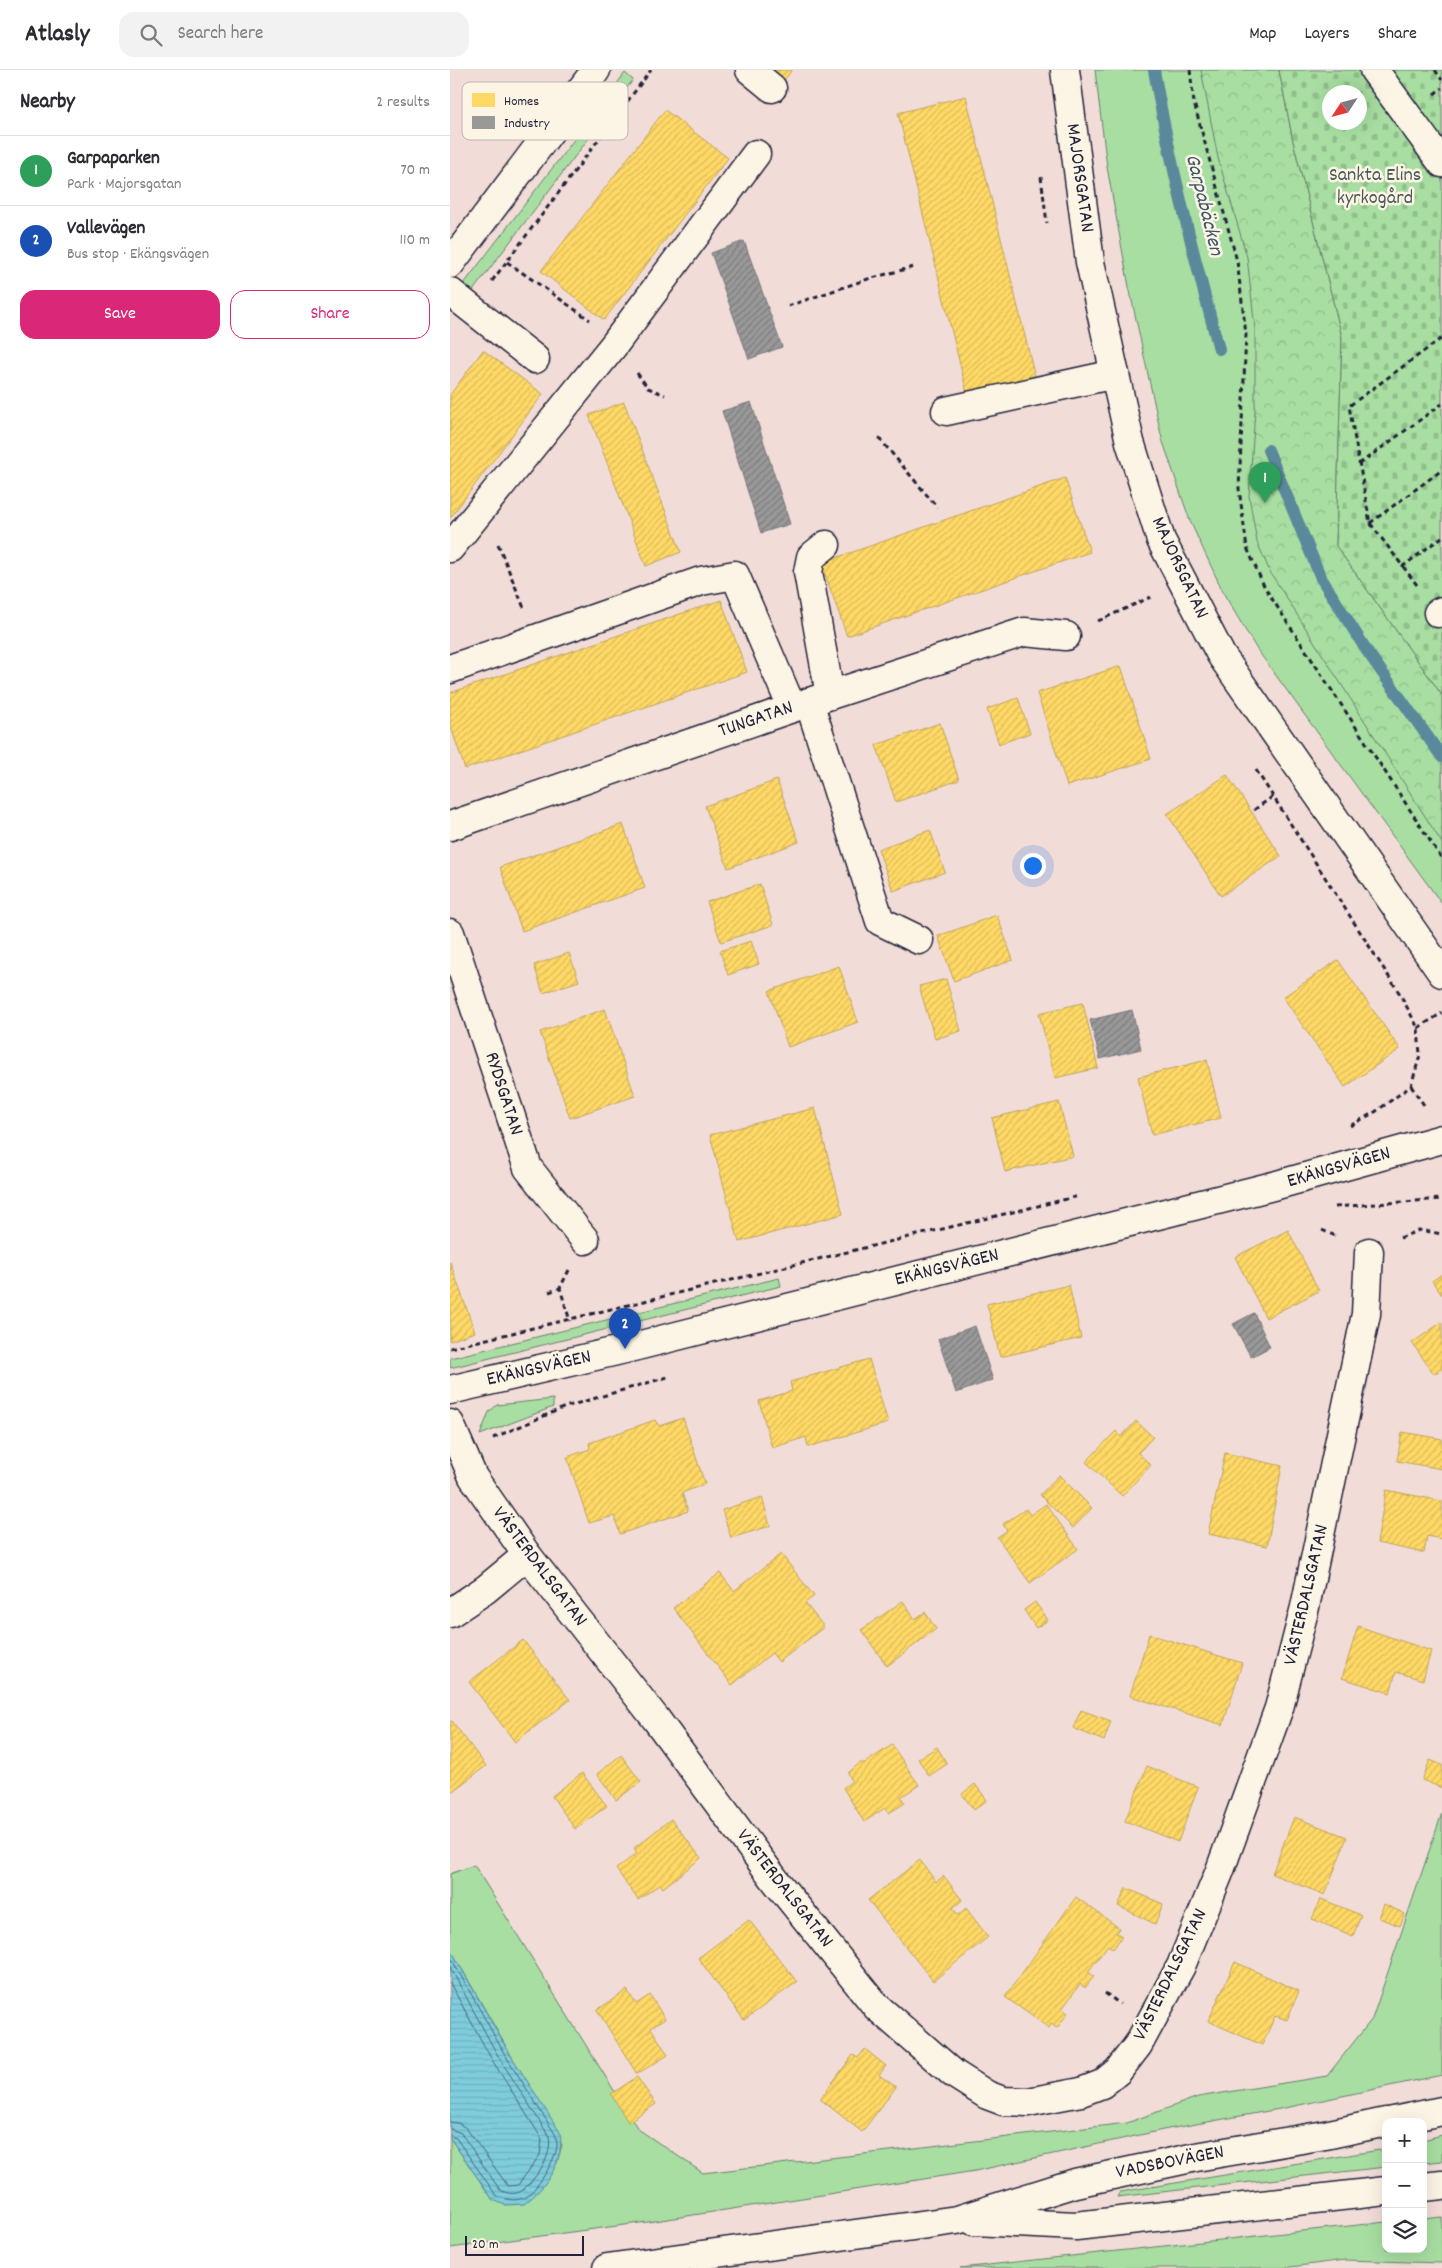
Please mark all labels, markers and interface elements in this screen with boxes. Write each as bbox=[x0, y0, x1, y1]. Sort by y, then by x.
search box bbox=[119, 12, 469, 57]
text: Atlasly bbox=[25, 18, 89, 52]
icon: search bbox=[137, 21, 165, 49]
text: Search here bbox=[177, 21, 263, 48]
text: Map bbox=[1249, 22, 1276, 47]
text: Layers bbox=[1304, 22, 1350, 47]
text: Share bbox=[1378, 22, 1417, 47]
legend bbox=[462, 82, 628, 140]
north arrow bbox=[1322, 85, 1367, 130]
text: Nearby bbox=[20, 88, 75, 118]
text: 2 results bbox=[376, 91, 430, 114]
text: Homes bbox=[504, 92, 539, 112]
text: Industry bbox=[504, 114, 550, 134]
street label: MAJORSGATAN bbox=[1057, 122, 1101, 234]
text: Garpaparken bbox=[67, 146, 160, 173]
water label: Garpabäcken bbox=[1176, 151, 1230, 260]
text: 1 bbox=[34, 159, 38, 182]
text: 70 m bbox=[400, 159, 430, 182]
park label: Sankta Elins kyrkogård bbox=[1329, 162, 1421, 213]
text: Park · Majorsgatan bbox=[67, 173, 181, 196]
text: Vallevägen bbox=[67, 216, 145, 243]
text: 2 bbox=[33, 229, 40, 252]
text: 110 m bbox=[400, 229, 430, 252]
text: Bus stop · Ekängsvägen bbox=[67, 243, 209, 266]
button: Save bbox=[20, 290, 220, 339]
button: Share bbox=[230, 290, 430, 339]
pin: 1 bbox=[1249, 462, 1281, 503]
street label: MAJORSGATAN bbox=[1143, 512, 1215, 624]
street label: TUNGATAN bbox=[715, 694, 797, 746]
your location bbox=[1020, 853, 1046, 879]
street label: RYDSGATAN bbox=[476, 1049, 530, 1139]
street label: EKÄNGSVÄGEN bbox=[1284, 1140, 1394, 1196]
street label: EKÄNGSVÄGEN bbox=[892, 1242, 1002, 1294]
pin: 2 bbox=[609, 1308, 641, 1349]
street label: EKÄNGSVÄGEN bbox=[484, 1343, 594, 1395]
street label: VÄSTERDALSGATAN bbox=[485, 1501, 593, 1633]
street label: VÄSTERDALSGATAN bbox=[1277, 1522, 1337, 1668]
street label: VÄSTERDALSGATAN bbox=[729, 1824, 839, 1954]
street label: VÄSTERDALSGATAN bbox=[1127, 1904, 1215, 2046]
map controls bbox=[1382, 2118, 1427, 2253]
button: + bbox=[1382, 2118, 1427, 2163]
street label: VADSBOVÄGEN bbox=[1114, 2139, 1226, 2187]
button: − bbox=[1382, 2163, 1427, 2208]
button: layers bbox=[1382, 2208, 1427, 2253]
scale bar bbox=[465, 2233, 584, 2256]
text: 20 m bbox=[472, 2235, 499, 2255]

